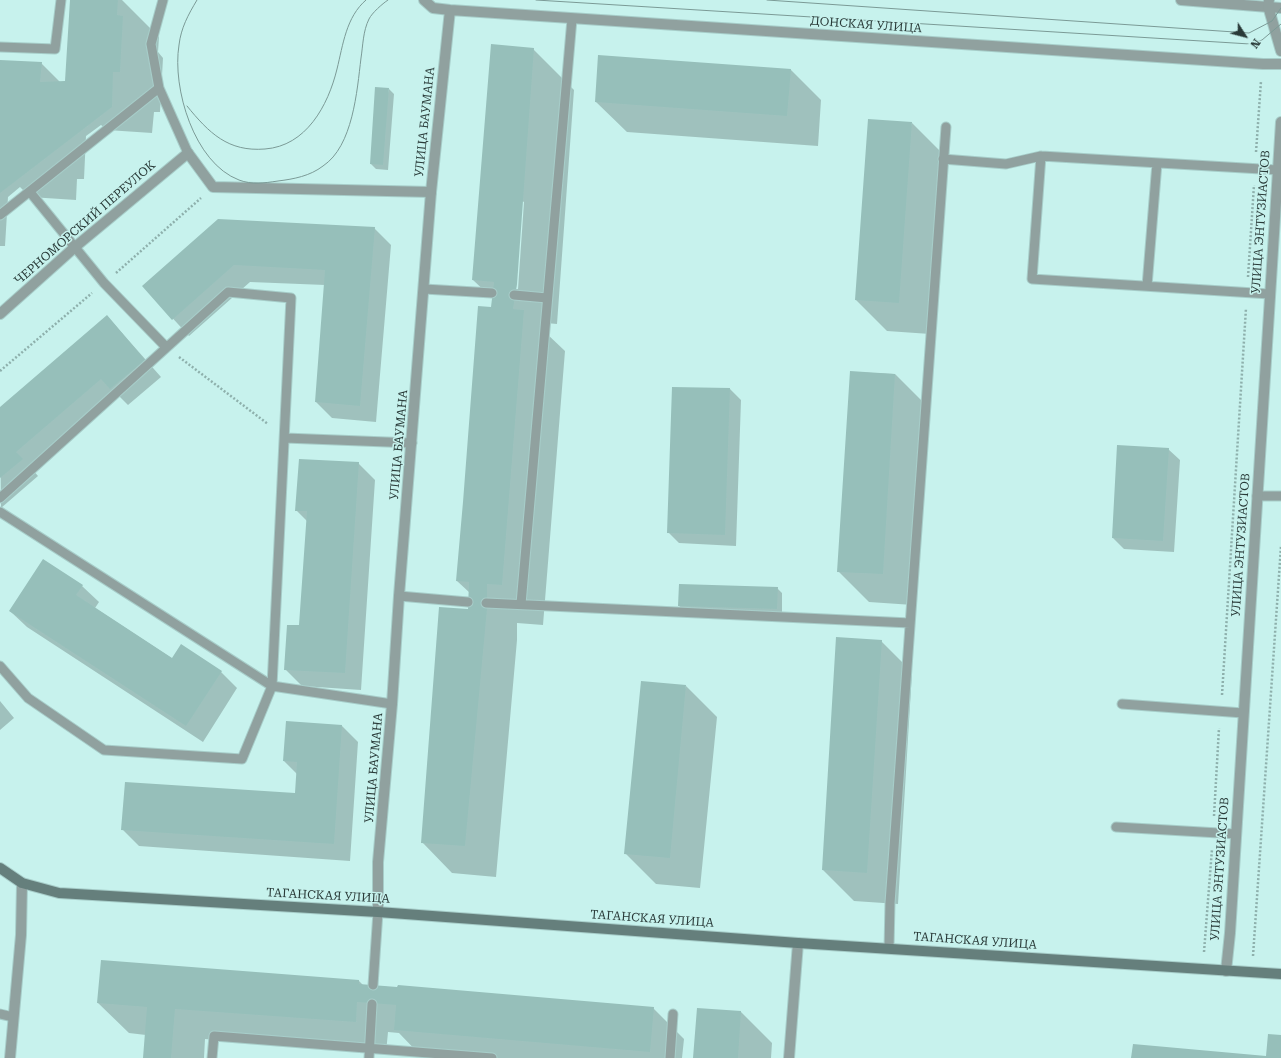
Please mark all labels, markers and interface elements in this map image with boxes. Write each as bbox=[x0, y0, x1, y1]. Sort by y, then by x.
street label: ДОНСКАЯ УЛИЦА bbox=[810, 14, 922, 36]
north arrow bbox=[1225, 16, 1265, 56]
text: N bbox=[1247, 36, 1263, 51]
street label: УЛИЦА БАУМАНА bbox=[412, 66, 438, 178]
street label: УЛИЦА ЭНТУЗИАСТОВ bbox=[1249, 150, 1273, 294]
street label: ЧЕРНОМОРСКИЙ ПЕРЕУЛОК bbox=[12, 158, 158, 288]
street label: УЛИЦА БАУМАНА bbox=[387, 389, 411, 501]
street label: УЛИЦА ЭНТУЗИАСТОВ bbox=[1229, 473, 1253, 617]
street label: УЛИЦА БАУМАНА bbox=[362, 712, 386, 824]
street label: УЛИЦА ЭНТУЗИАСТОВ bbox=[1208, 797, 1232, 941]
street label: ТАГАНСКАЯ УЛИЦА bbox=[266, 886, 390, 906]
street label: ТАГАНСКАЯ УЛИЦА bbox=[590, 907, 714, 931]
street label: ТАГАНСКАЯ УЛИЦА bbox=[913, 929, 1037, 953]

